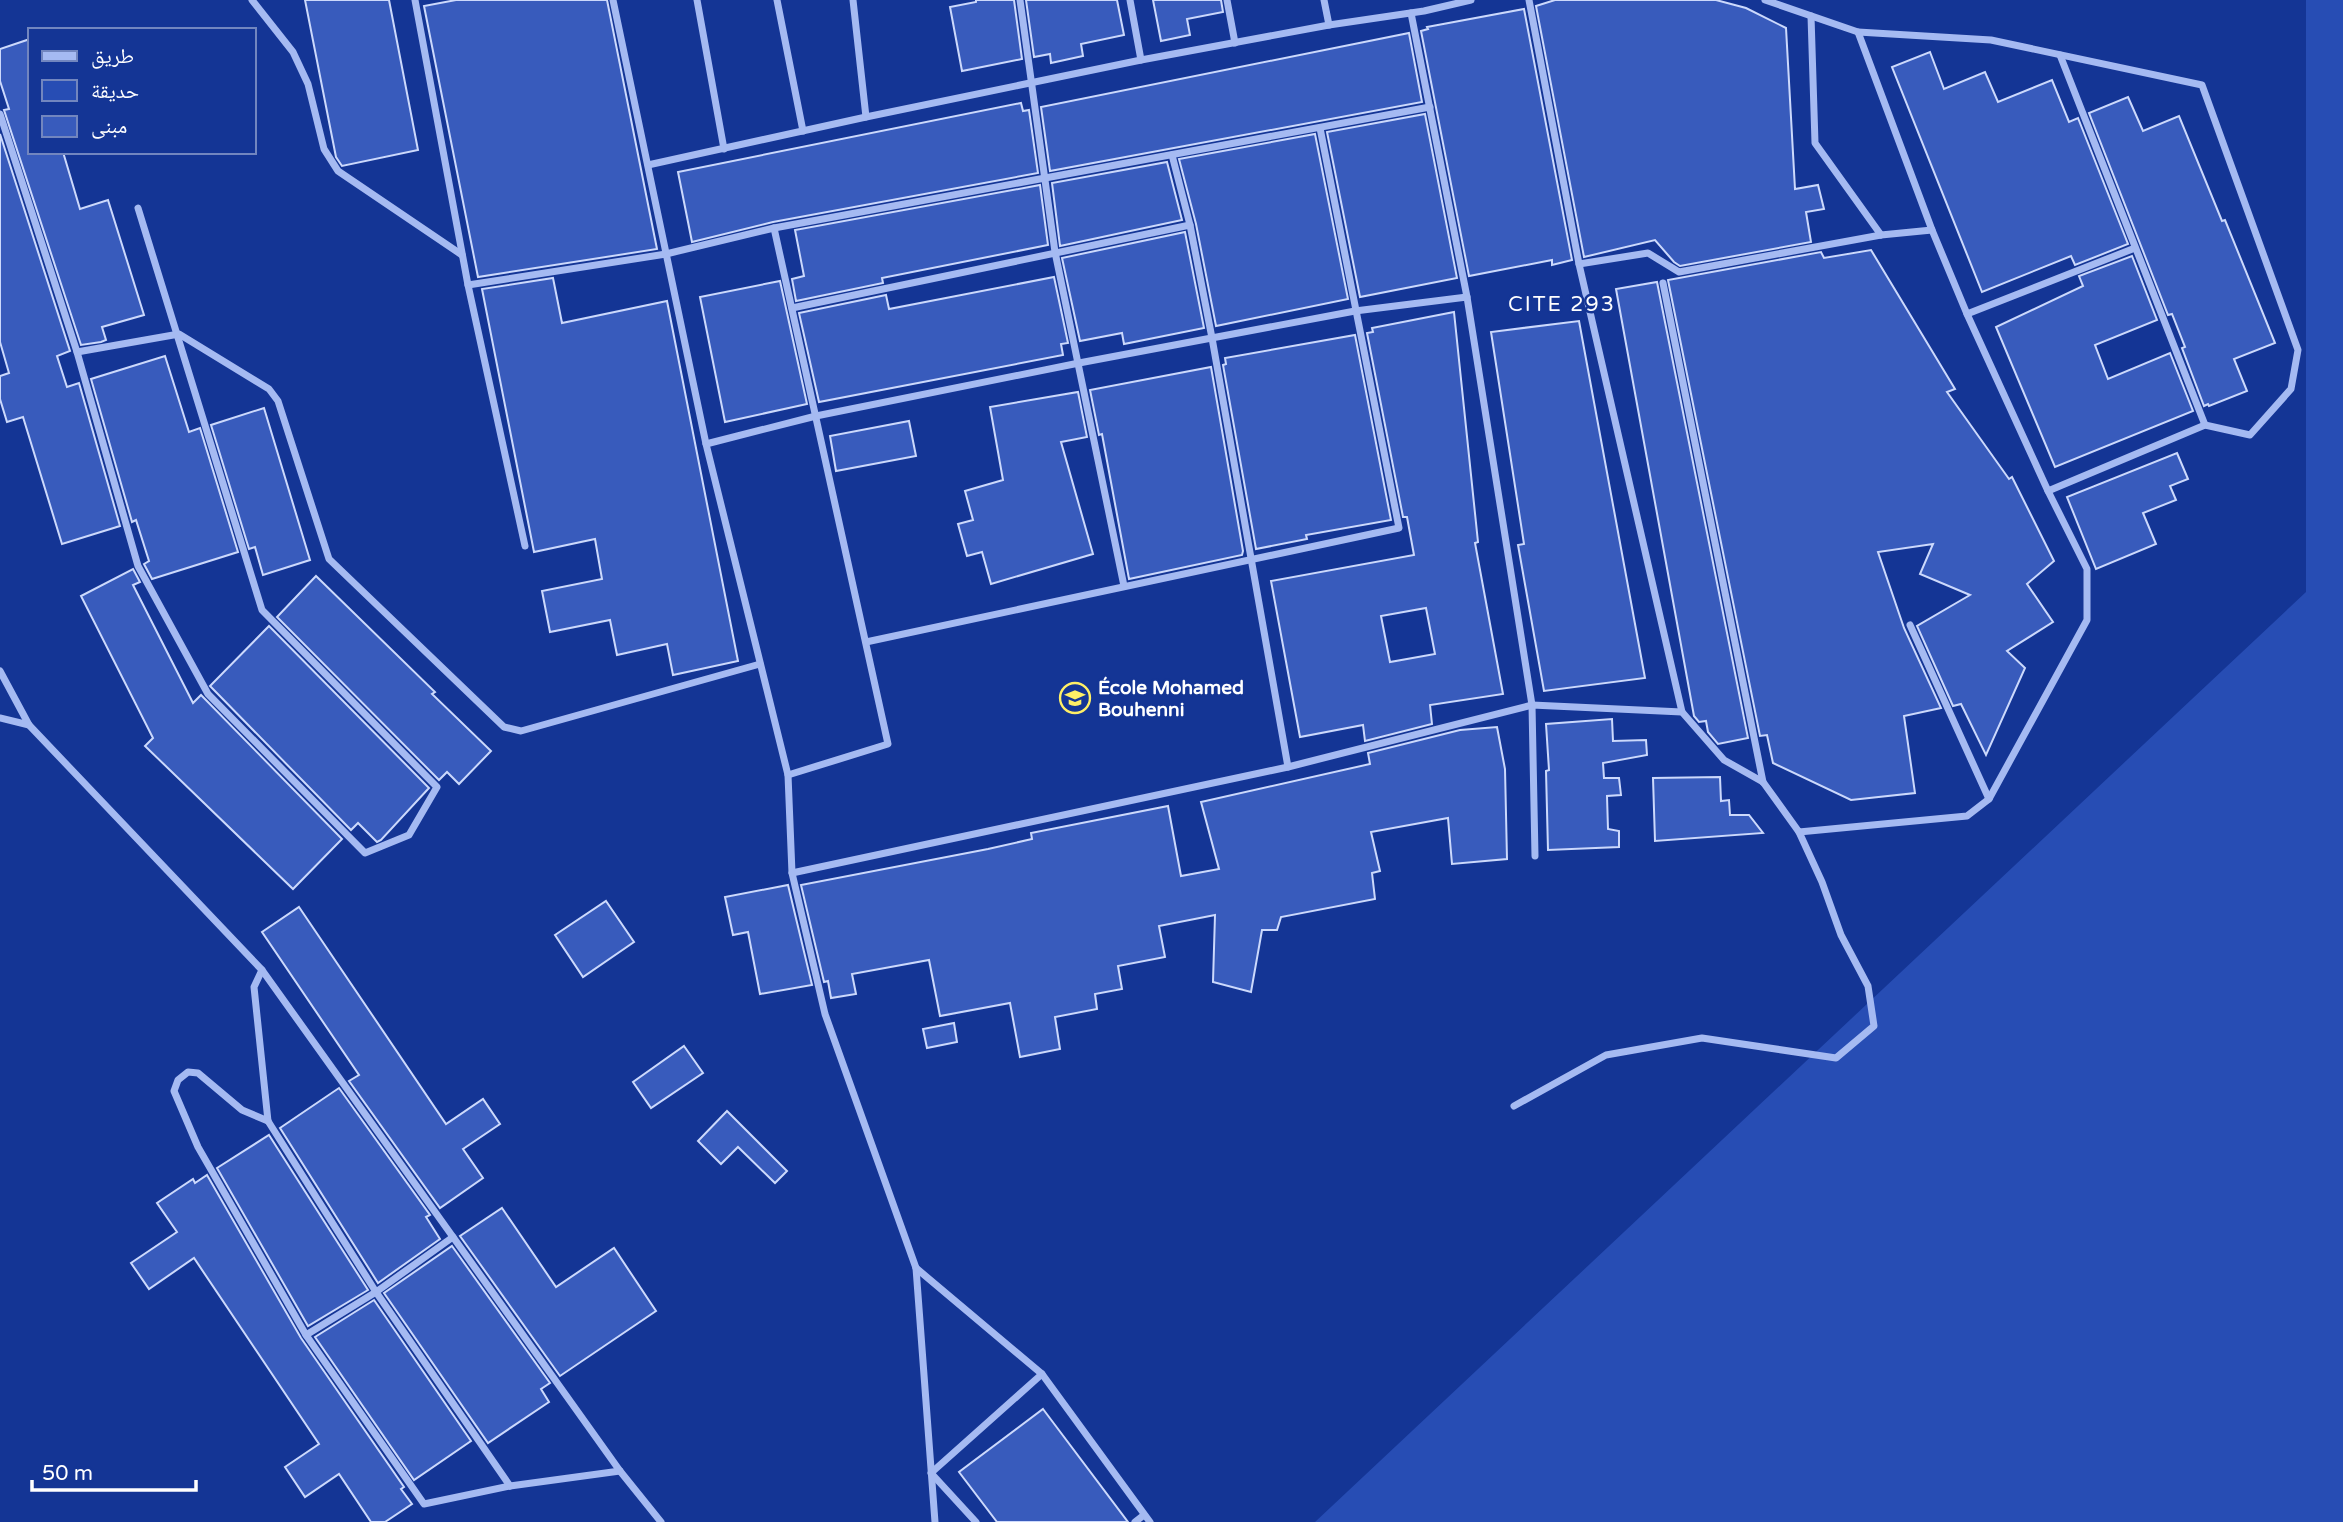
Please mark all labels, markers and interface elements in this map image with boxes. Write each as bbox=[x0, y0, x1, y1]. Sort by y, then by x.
legend bbox=[28, 28, 256, 154]
text: طريق bbox=[91, 44, 134, 69]
text: حديقة bbox=[91, 79, 139, 104]
text: مبنى bbox=[91, 114, 127, 139]
district label: CITE 293 bbox=[1508, 292, 1616, 317]
place label: École Mohamed Bouhenni bbox=[1098, 676, 1244, 721]
school or university icon: École Mohamed Bouhenni bbox=[1058, 681, 1092, 715]
scale bar bbox=[32, 1448, 196, 1492]
text: 50 m bbox=[42, 1461, 93, 1486]

